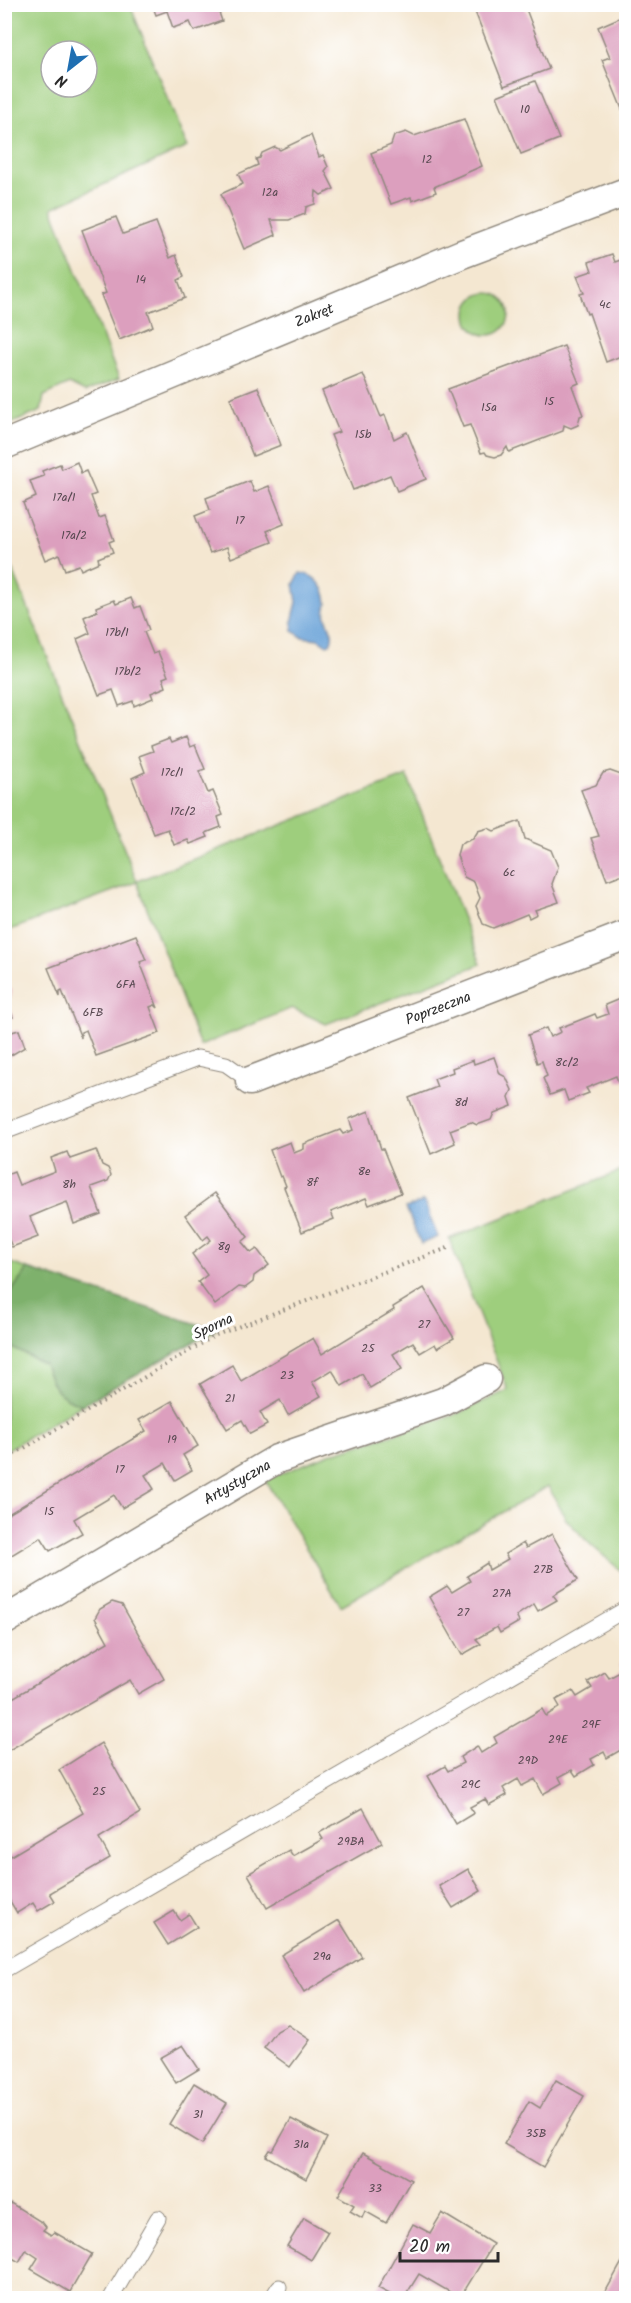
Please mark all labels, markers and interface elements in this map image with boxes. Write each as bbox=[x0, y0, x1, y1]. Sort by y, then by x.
north arrow bbox=[39, 39, 99, 99]
text: N bbox=[51, 67, 73, 94]
house number: 10 bbox=[520, 100, 530, 119]
house number: 12 bbox=[422, 150, 432, 169]
house number: 12a bbox=[262, 183, 279, 202]
house number: 14 bbox=[136, 270, 147, 289]
house number: 4c bbox=[599, 295, 611, 314]
street label: Zakręt bbox=[291, 297, 338, 335]
house number: 15 bbox=[544, 392, 556, 411]
house number: 15a bbox=[481, 398, 497, 417]
house number: 15b bbox=[355, 425, 372, 444]
house number: 17a/1 bbox=[53, 488, 76, 507]
house number: 17 bbox=[235, 511, 245, 530]
house number: 17a/2 bbox=[61, 526, 87, 545]
house number: 17b/1 bbox=[105, 623, 129, 642]
house number: 17b/2 bbox=[115, 662, 141, 681]
house number: 17c/1 bbox=[161, 763, 184, 782]
house number: 17c/2 bbox=[170, 802, 196, 821]
house number: 6c bbox=[503, 863, 515, 882]
house number: 6FA bbox=[116, 975, 136, 994]
street label: Poprzeczna bbox=[402, 985, 475, 1032]
house number: 6FB bbox=[83, 1003, 103, 1022]
house number: 8c/2 bbox=[555, 1053, 579, 1072]
house number: 8d bbox=[454, 1093, 469, 1112]
house number: 8e bbox=[358, 1162, 371, 1181]
house number: 8f bbox=[306, 1173, 319, 1192]
house number: 8h bbox=[62, 1175, 76, 1194]
house number: 8g bbox=[218, 1237, 231, 1256]
street label: Sporna bbox=[189, 1307, 237, 1347]
house number: 27 bbox=[418, 1315, 431, 1334]
house number: 25 bbox=[361, 1339, 376, 1358]
house number: 23 bbox=[280, 1366, 294, 1385]
house number: 21 bbox=[225, 1389, 236, 1408]
house number: 19 bbox=[167, 1430, 177, 1449]
street label: Artystyczna bbox=[199, 1454, 276, 1512]
house number: 17 bbox=[115, 1460, 125, 1479]
house number: 15 bbox=[44, 1502, 56, 1521]
house number: 27B bbox=[533, 1560, 553, 1579]
house number: 27A bbox=[492, 1584, 512, 1603]
house number: 27 bbox=[457, 1603, 470, 1622]
house number: 29F bbox=[581, 1715, 602, 1734]
house number: 29E bbox=[548, 1730, 569, 1749]
house number: 29D bbox=[518, 1751, 539, 1770]
house number: 29C bbox=[461, 1775, 481, 1794]
house number: 25 bbox=[92, 1782, 107, 1801]
house number: 29BA bbox=[337, 1832, 365, 1851]
house number: 29a bbox=[313, 1947, 332, 1966]
house number: 31 bbox=[193, 2105, 204, 2124]
house number: 35B bbox=[526, 2124, 546, 2143]
house number: 31a bbox=[293, 2135, 309, 2154]
house number: 33 bbox=[368, 2179, 382, 2198]
scale bar bbox=[400, 2225, 498, 2263]
text: 20 m bbox=[409, 2233, 450, 2262]

